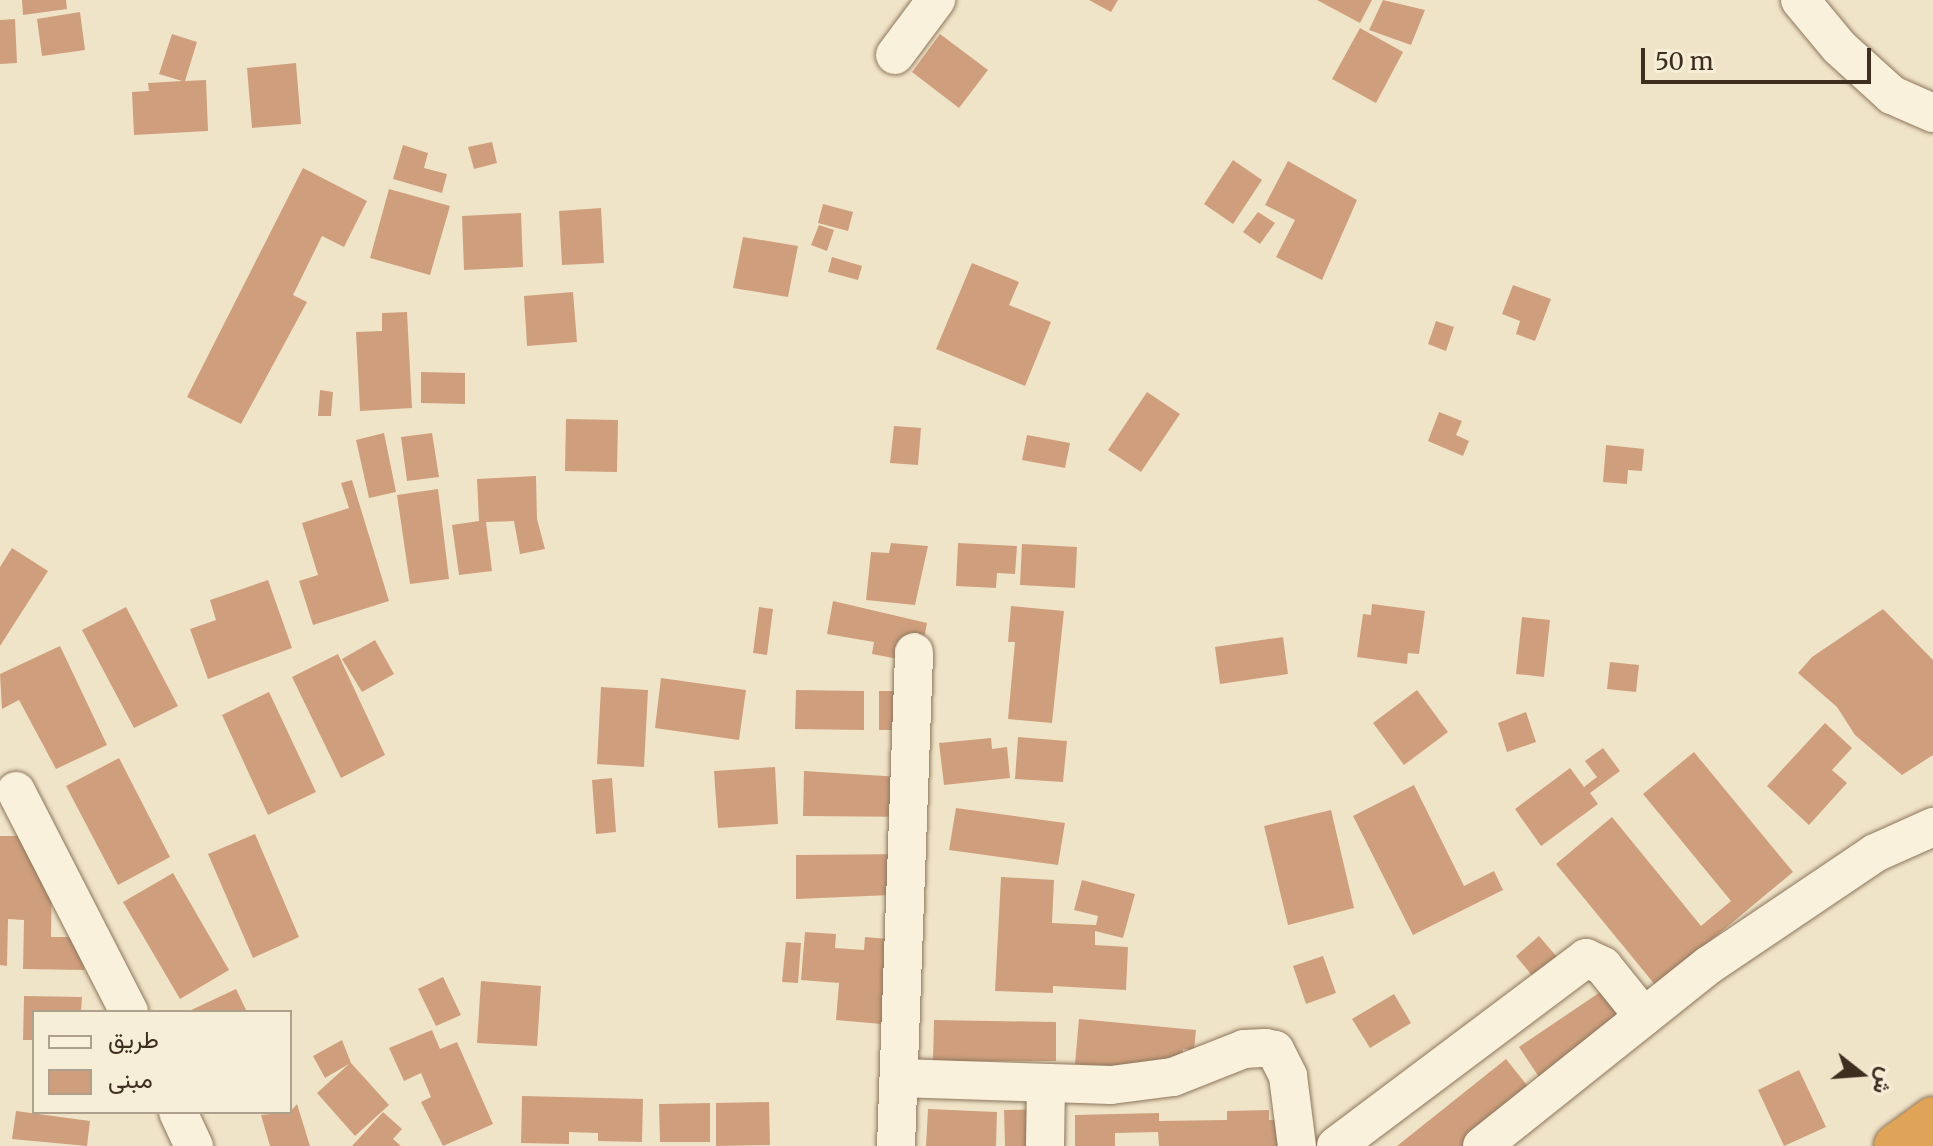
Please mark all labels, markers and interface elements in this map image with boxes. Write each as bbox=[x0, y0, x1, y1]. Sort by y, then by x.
scale bar bbox=[1645, 32, 1875, 82]
text: 50 m bbox=[1655, 46, 1714, 77]
legend bbox=[32, 1010, 292, 1114]
text: طريق bbox=[108, 1024, 159, 1055]
north arrow bbox=[1821, 1034, 1901, 1114]
text: مبنى bbox=[108, 1064, 153, 1095]
text: ش bbox=[1867, 1064, 1901, 1098]

